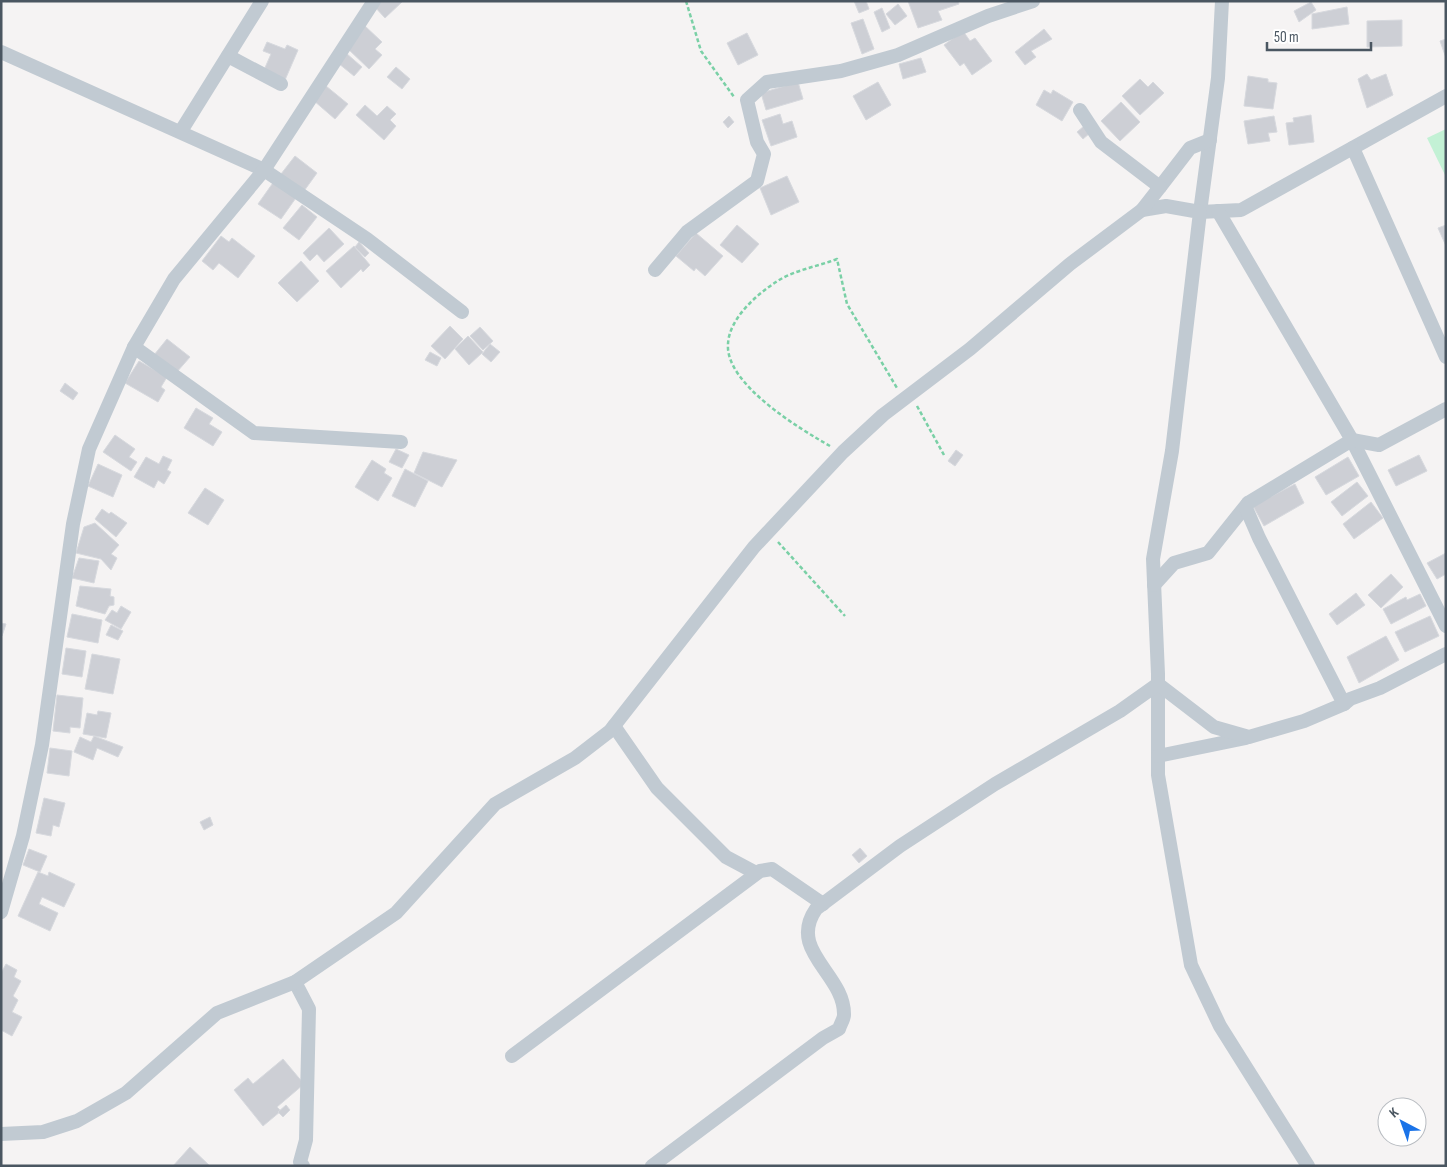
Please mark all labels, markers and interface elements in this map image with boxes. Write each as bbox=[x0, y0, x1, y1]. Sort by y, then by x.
scale bar bbox=[1267, 20, 1371, 52]
text: 50 m bbox=[1274, 28, 1299, 47]
north arrow bbox=[1377, 1097, 1427, 1147]
text: K bbox=[1386, 1104, 1402, 1121]

